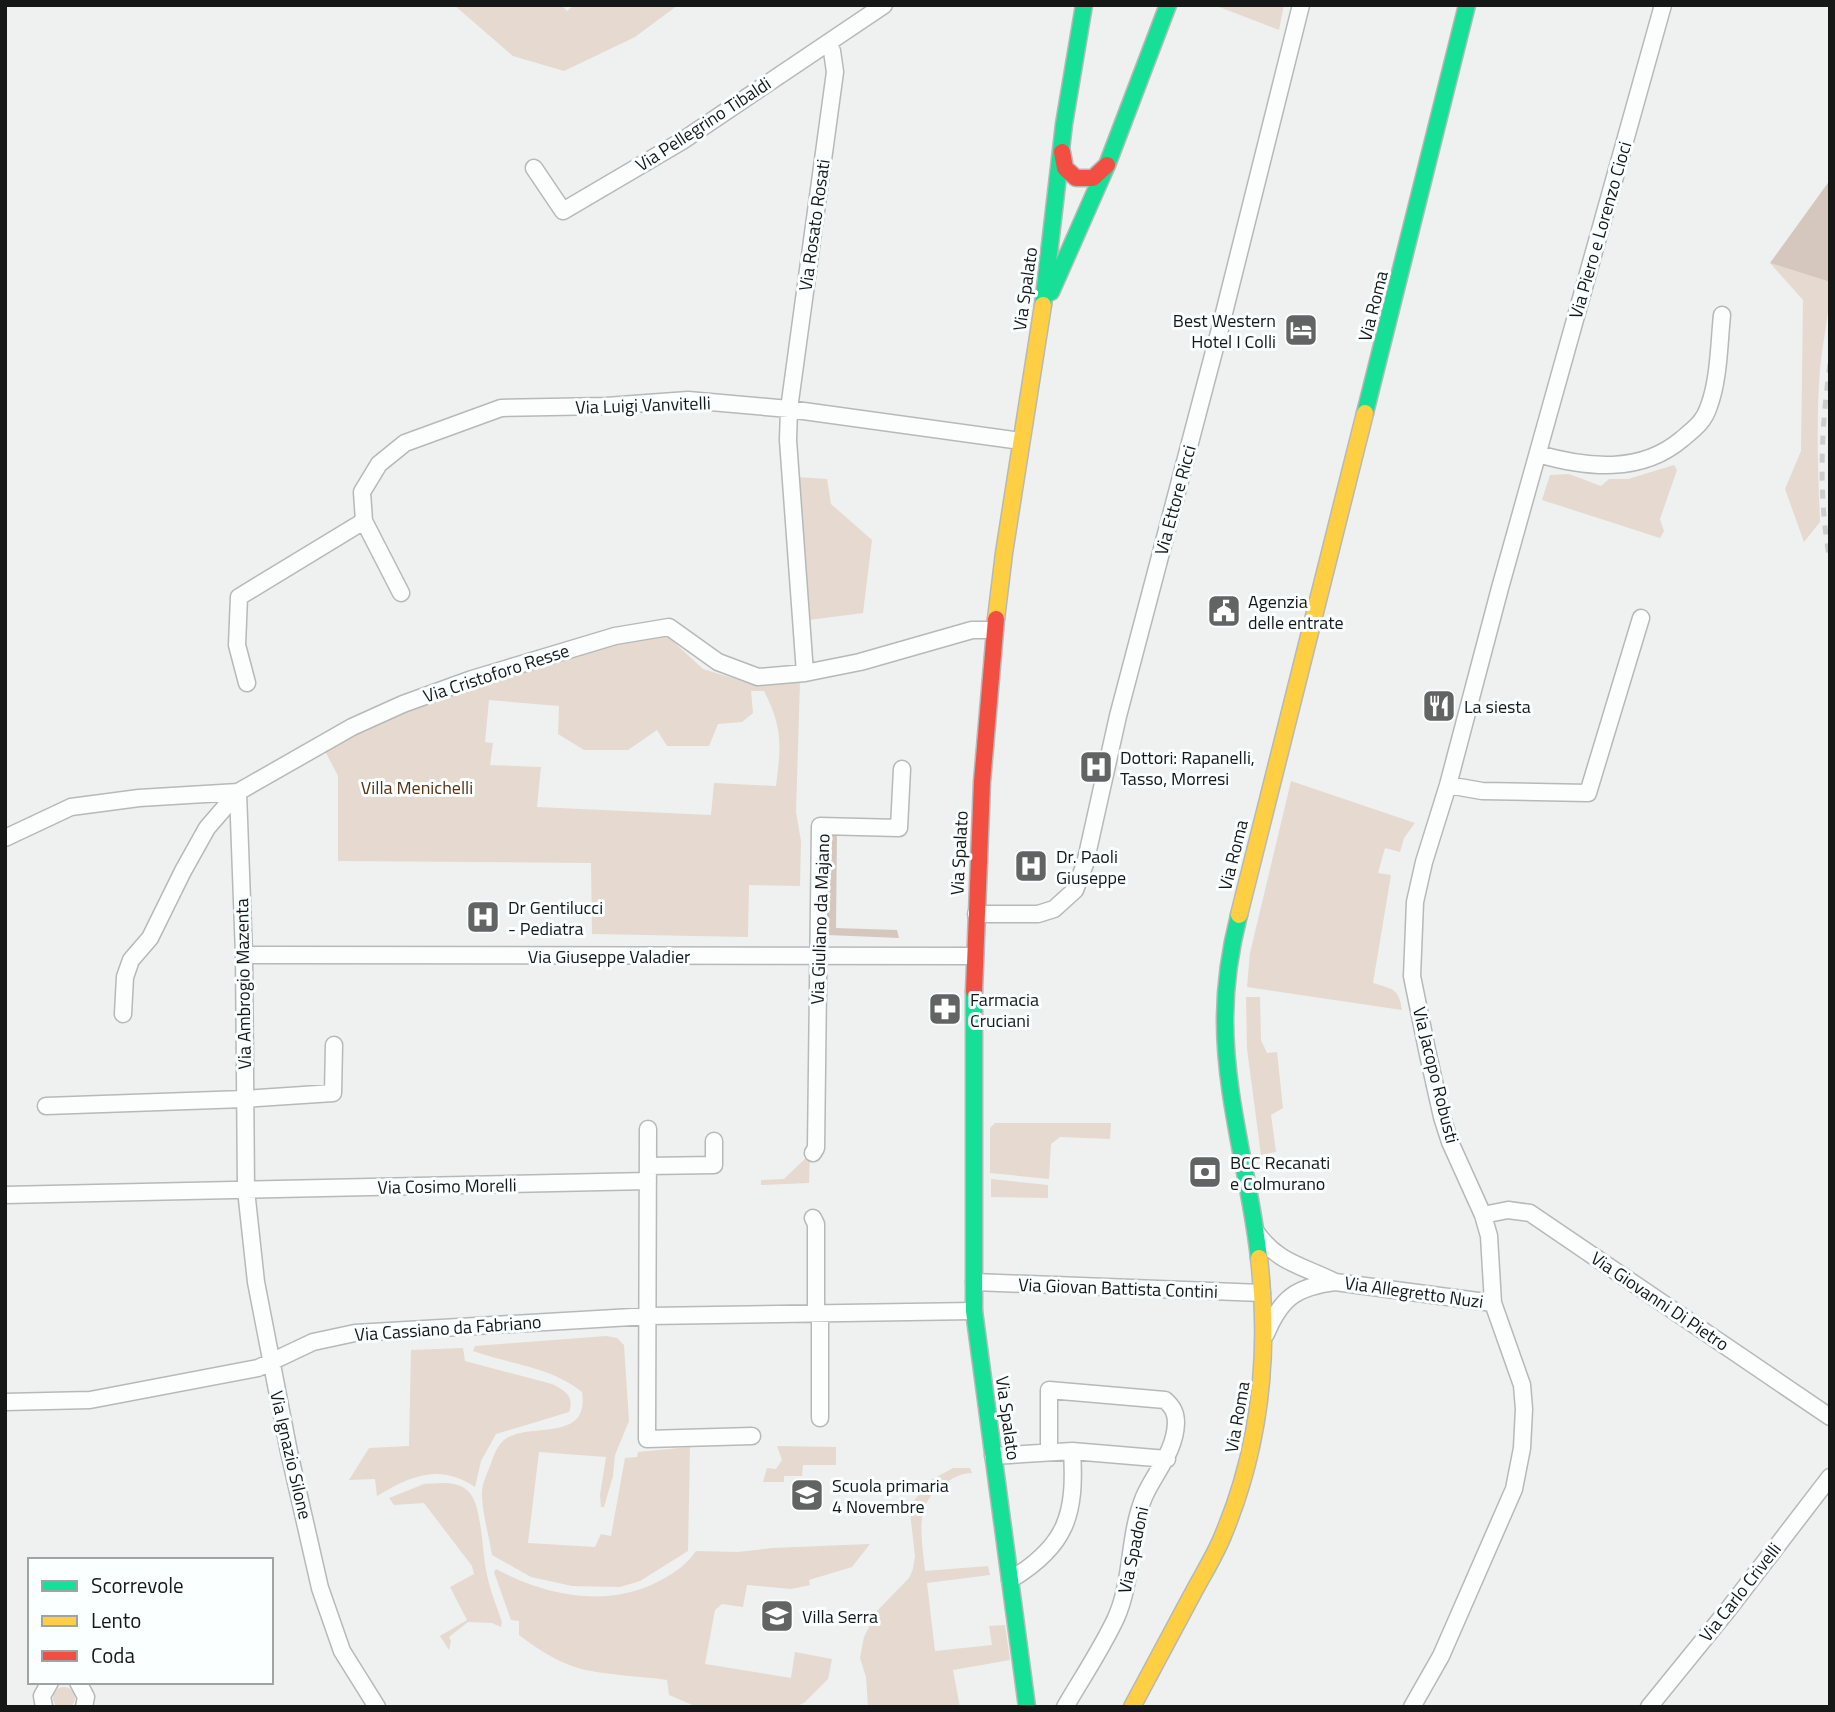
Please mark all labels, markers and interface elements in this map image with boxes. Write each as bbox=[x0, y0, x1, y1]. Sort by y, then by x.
street label: Via Pellegrino Tibaldi bbox=[630, 70, 776, 178]
street label: Via Piero e Lorenzo Cioci bbox=[1562, 138, 1638, 322]
street label: Via Rosato Rosati bbox=[791, 157, 837, 293]
street label: Via Spalato bbox=[1006, 245, 1044, 333]
street label: Via Roma bbox=[1351, 268, 1395, 344]
place label: Best Western Hotel I Colli bbox=[1173, 307, 1276, 355]
hotel icon: Best Western Hotel I Colli bbox=[1282, 311, 1320, 349]
street label: Via Luigi Vanvitelli bbox=[575, 389, 711, 421]
street label: Via Ettore Ricci bbox=[1147, 442, 1203, 558]
place label: Agenzia delle entrate bbox=[1248, 588, 1344, 636]
public building icon: Agenzia delle entrate bbox=[1205, 592, 1243, 630]
street label: Via Cristoforo Resse bbox=[419, 637, 573, 709]
restaurant icon: La siesta bbox=[1420, 687, 1458, 725]
place label: La siesta bbox=[1464, 693, 1531, 720]
place label: Dottori: Rapanelli, Tasso, Morresi bbox=[1120, 744, 1255, 792]
hospital icon: Dottori: Rapanelli, Tasso, Morresi bbox=[1077, 748, 1115, 786]
park label: Villa Menichelli bbox=[361, 774, 473, 801]
street label: Via Spalato bbox=[943, 810, 975, 896]
street label: Via Roma bbox=[1211, 817, 1255, 893]
street label: Via Giuliano da Majano bbox=[804, 833, 836, 1005]
place label: Dr. Paoli Giuseppe bbox=[1056, 843, 1126, 891]
hospital icon: Dr. Paoli Giuseppe bbox=[1012, 847, 1050, 885]
place label: Dr Gentilucci - Pediatra bbox=[508, 894, 603, 942]
street label: Via Ambrogio Mazenta bbox=[228, 898, 258, 1070]
hospital icon: Dr Gentilucci - Pediatra bbox=[464, 898, 502, 936]
street label: Via Giuseppe Valadier bbox=[528, 943, 690, 970]
place label: Farmacia Cruciani bbox=[970, 986, 1039, 1034]
pharmacy icon: Farmacia Cruciani bbox=[926, 990, 964, 1028]
street label: Via Jacopo Robusti bbox=[1406, 1004, 1466, 1146]
place label: BCC Recanati e Colmurano bbox=[1230, 1149, 1330, 1197]
bank icon: BCC Recanati e Colmurano bbox=[1186, 1153, 1224, 1191]
street label: Via Cosimo Morelli bbox=[377, 1171, 517, 1201]
street label: Via Giovanni Di Pietro bbox=[1585, 1245, 1735, 1357]
street label: Via Allegretto Nuzi bbox=[1343, 1269, 1485, 1315]
street label: Via Giovan Battista Contini bbox=[1018, 1271, 1218, 1305]
street label: Via Cassiano da Fabriano bbox=[354, 1308, 542, 1348]
street label: Via Spalato bbox=[989, 1374, 1027, 1462]
street label: Via Roma bbox=[1217, 1379, 1257, 1455]
street label: Via Ignazio Silone bbox=[263, 1388, 319, 1522]
place label: Scuola primaria 4 Novembre bbox=[832, 1472, 949, 1520]
school or university icon: Scuola primaria 4 Novembre bbox=[788, 1476, 826, 1514]
street label: Via Spadoni bbox=[1111, 1504, 1155, 1596]
street label: Via Carlo Crivelli bbox=[1692, 1536, 1788, 1648]
legend bbox=[28, 1558, 273, 1684]
text: Scorrevole bbox=[91, 1569, 184, 1601]
school or university icon: Villa Serra bbox=[758, 1597, 796, 1635]
place label: Villa Serra bbox=[802, 1603, 878, 1630]
text: Lento bbox=[91, 1604, 141, 1636]
text: Coda bbox=[91, 1639, 135, 1671]

